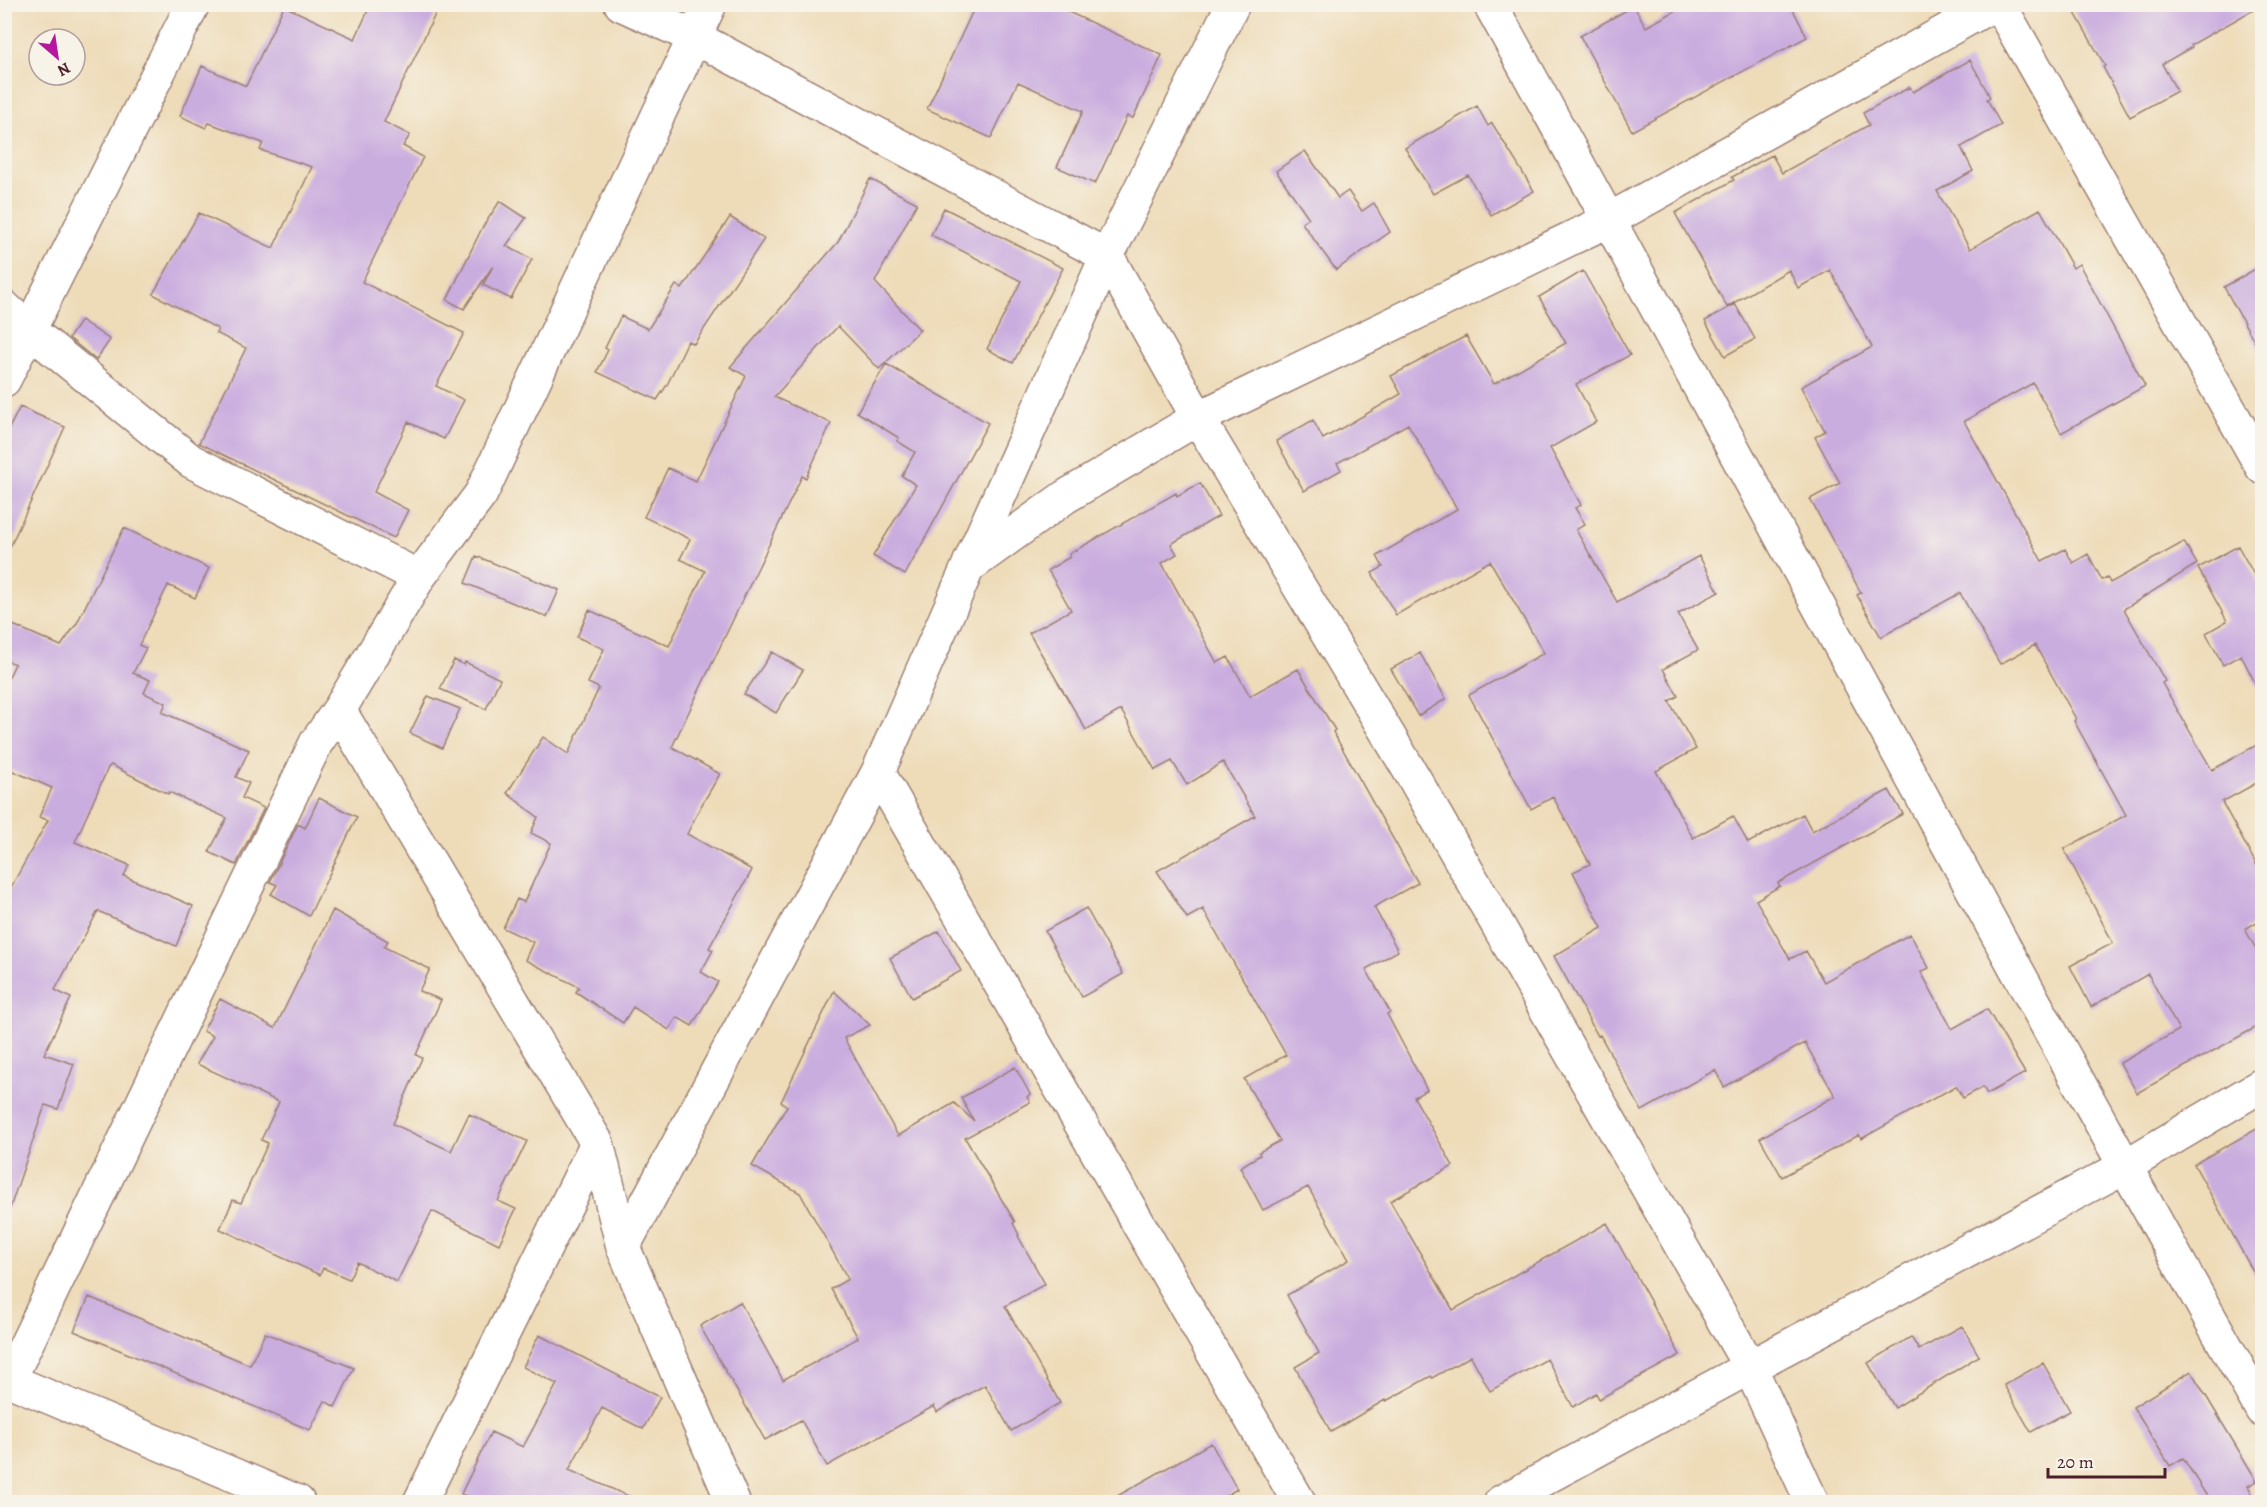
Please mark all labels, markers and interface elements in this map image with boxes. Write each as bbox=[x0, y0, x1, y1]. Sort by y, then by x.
north arrow bbox=[27, 27, 87, 87]
text: N bbox=[53, 57, 74, 82]
scale bar bbox=[2048, 1441, 2165, 1479]
text: 20 m bbox=[2057, 1450, 2094, 1474]

